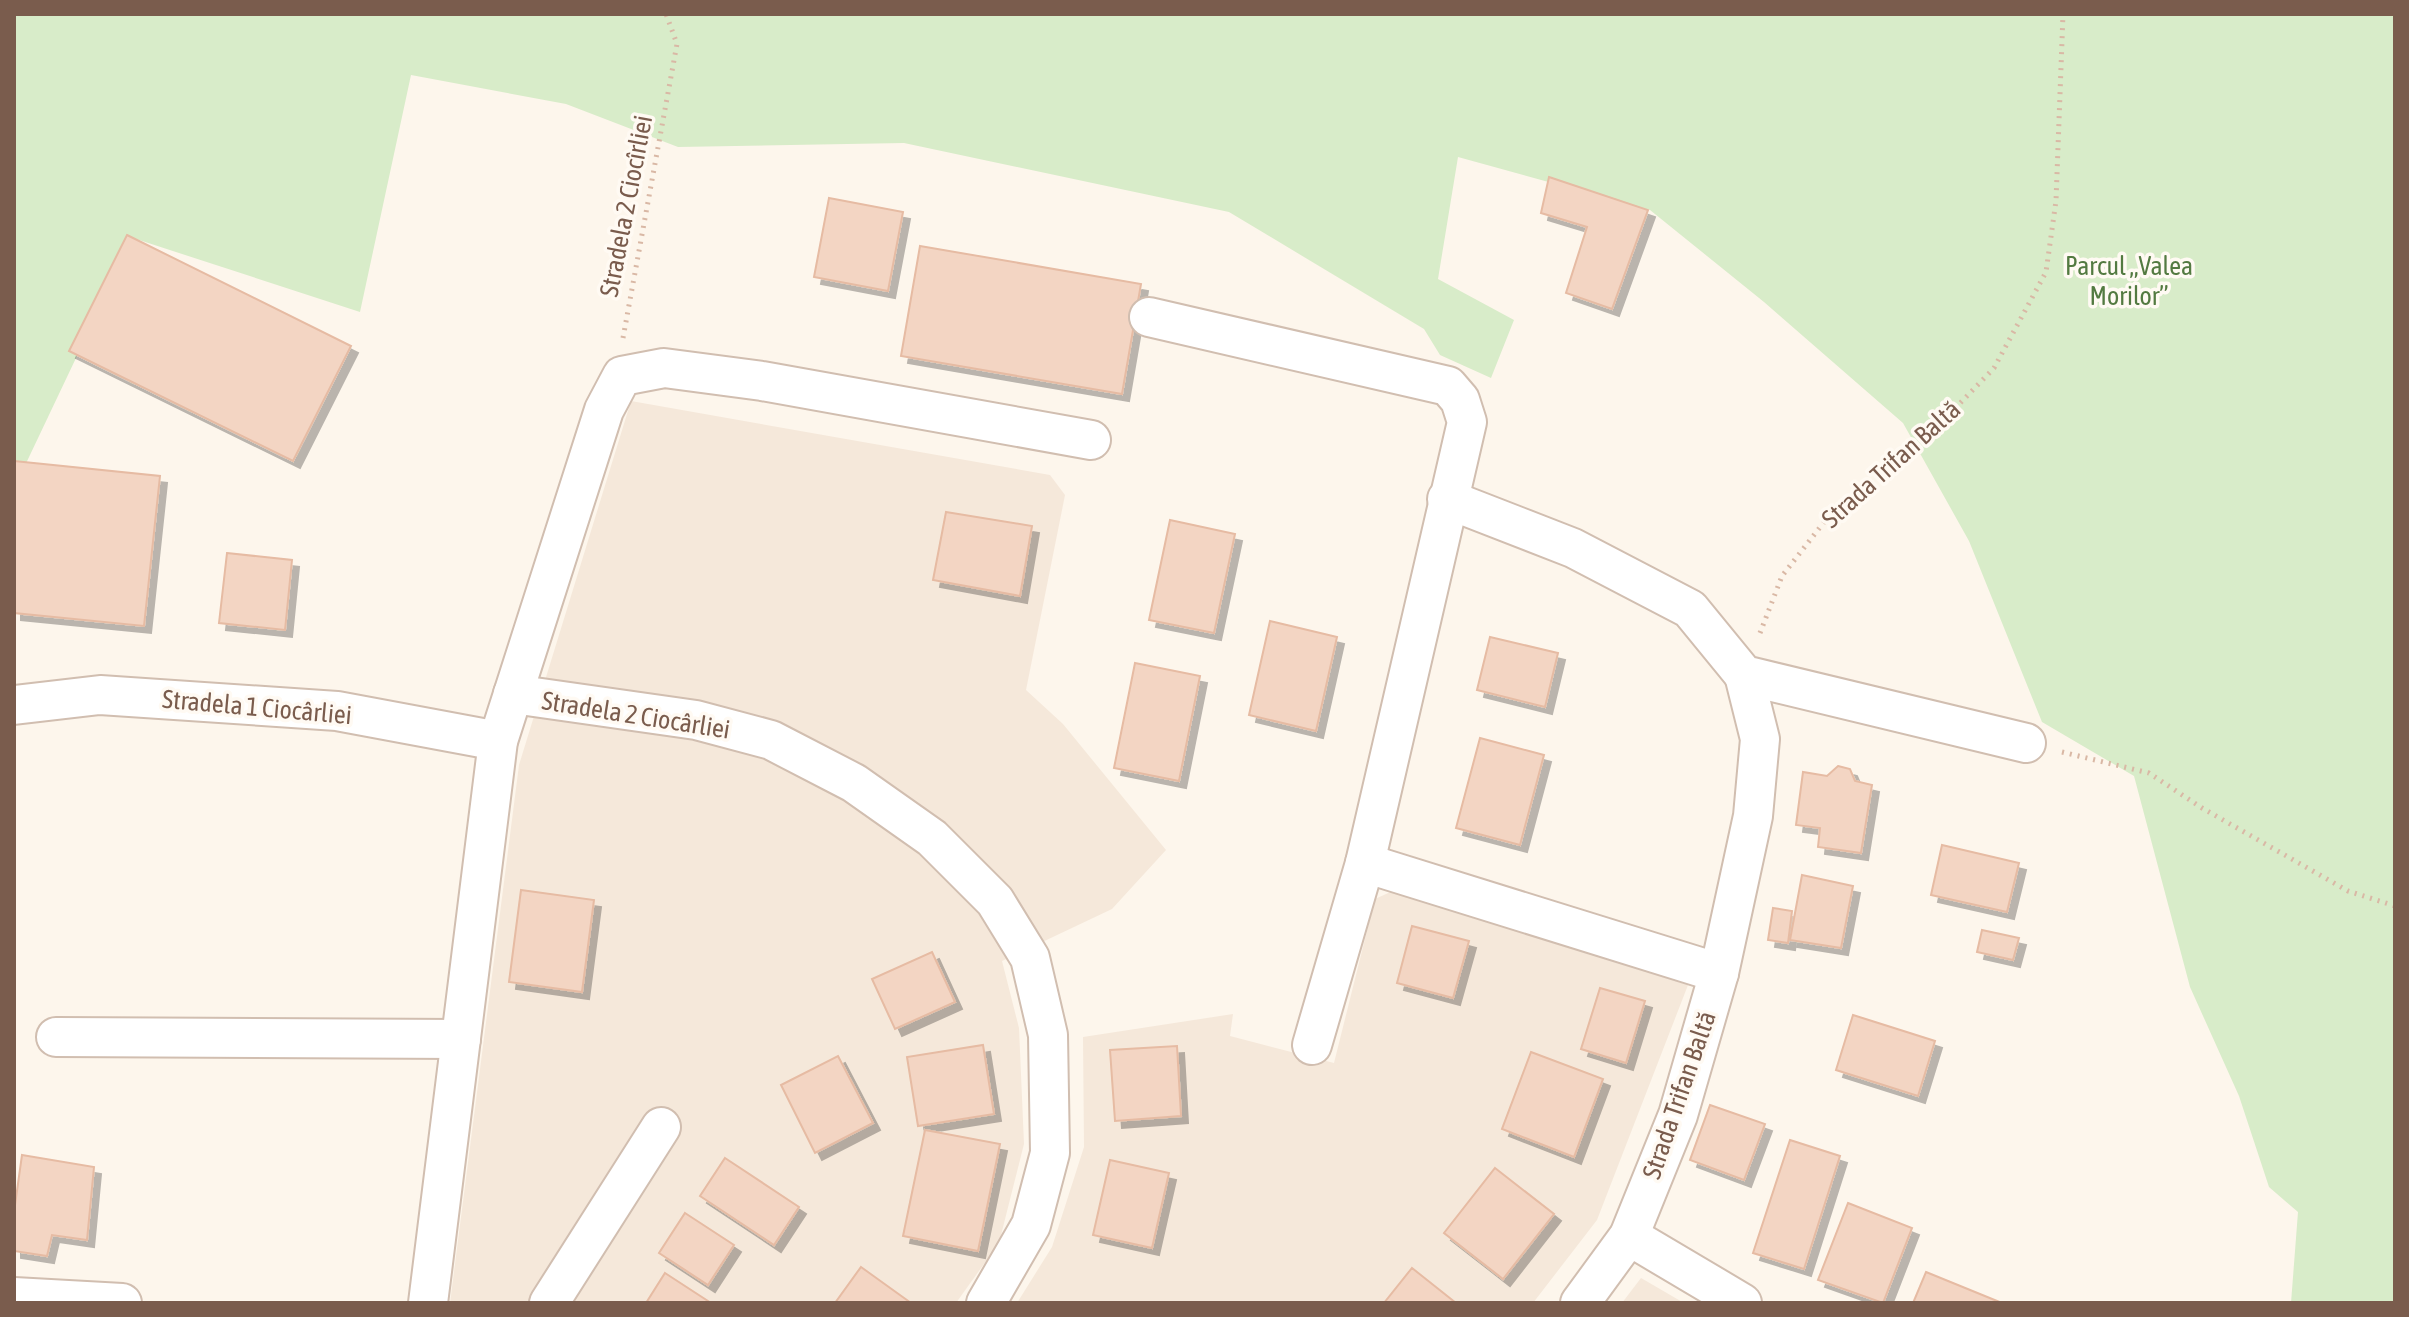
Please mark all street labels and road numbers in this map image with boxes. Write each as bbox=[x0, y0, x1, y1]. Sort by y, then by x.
street label: Stradela 2 Ciocîrliei bbox=[594, 113, 658, 299]
street label: Strada Trifan Baltă bbox=[1816, 394, 1966, 534]
street label: Stradela 1 Ciocârliei bbox=[161, 684, 353, 730]
street label: Stradela 2 Ciocârliei bbox=[540, 685, 732, 745]
street label: Strada Trifan Baltă bbox=[1636, 1007, 1722, 1183]

